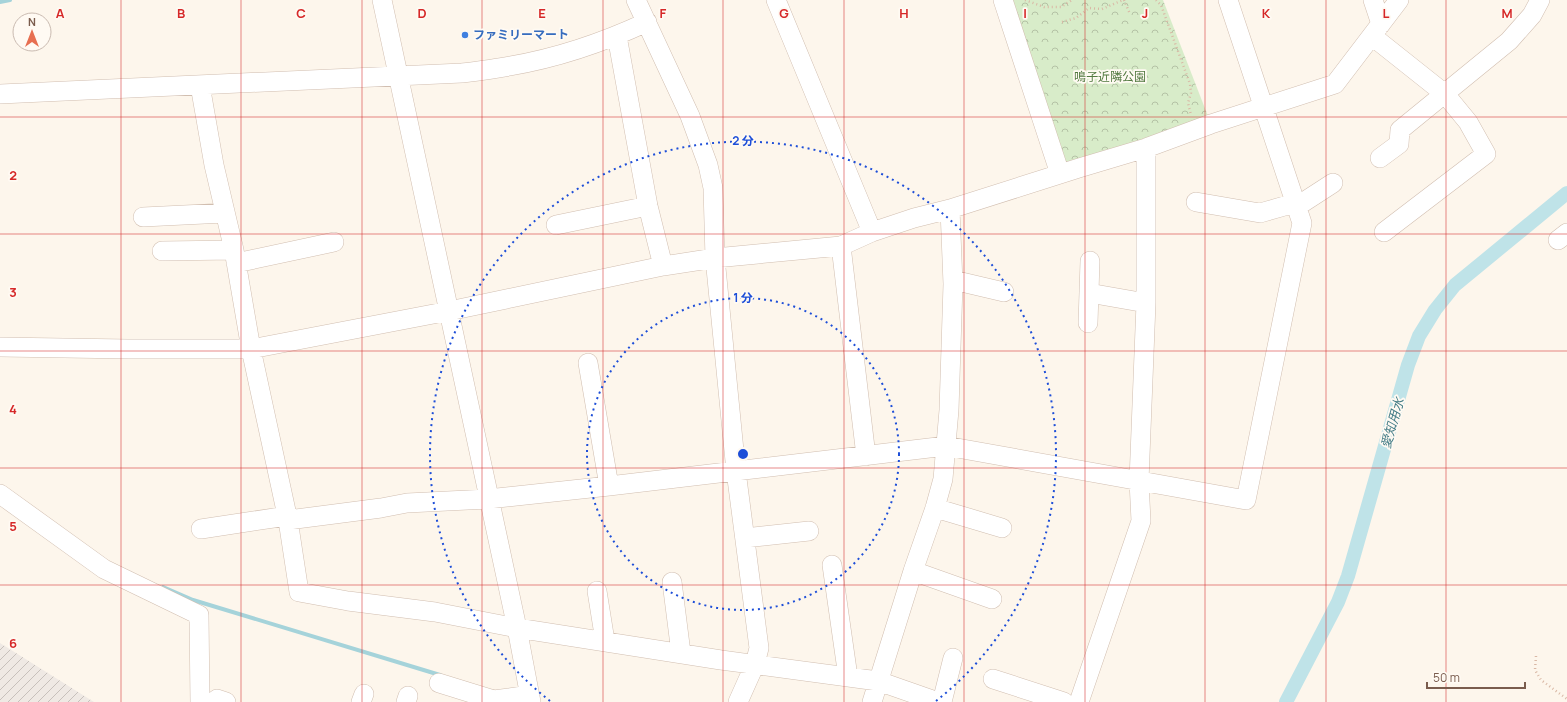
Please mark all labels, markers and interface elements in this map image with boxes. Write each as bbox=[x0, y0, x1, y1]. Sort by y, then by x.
text: A bbox=[56, 4, 65, 22]
text: B bbox=[177, 4, 185, 22]
text: C bbox=[296, 4, 306, 22]
text: D bbox=[417, 4, 427, 22]
text: E bbox=[538, 4, 546, 22]
text: F bbox=[660, 4, 667, 22]
text: G bbox=[779, 4, 789, 22]
text: H bbox=[899, 4, 909, 22]
text: I bbox=[1023, 4, 1027, 22]
text: J bbox=[1142, 4, 1148, 22]
text: K bbox=[1262, 4, 1271, 22]
text: L bbox=[1383, 4, 1390, 22]
text: M bbox=[1501, 4, 1513, 22]
north arrow bbox=[12, 12, 52, 52]
text: N bbox=[28, 14, 36, 29]
place label: ファミリーマート bbox=[473, 26, 569, 43]
marker: ファミリーマート bbox=[460, 30, 470, 40]
park label: 鳴子近隣公園 bbox=[1074, 68, 1146, 85]
text: 2 分 bbox=[732, 132, 754, 149]
text: 2 bbox=[9, 166, 17, 184]
text: 3 bbox=[9, 283, 17, 301]
text: 1 分 bbox=[733, 289, 753, 306]
water label: 愛知用水 bbox=[1376, 394, 1408, 450]
text: 4 bbox=[9, 400, 17, 418]
centre of rings bbox=[736, 447, 750, 461]
text: 5 bbox=[9, 517, 17, 535]
text: 6 bbox=[9, 634, 17, 652]
scale bar bbox=[1427, 664, 1525, 690]
text: 50 m bbox=[1433, 669, 1460, 686]

